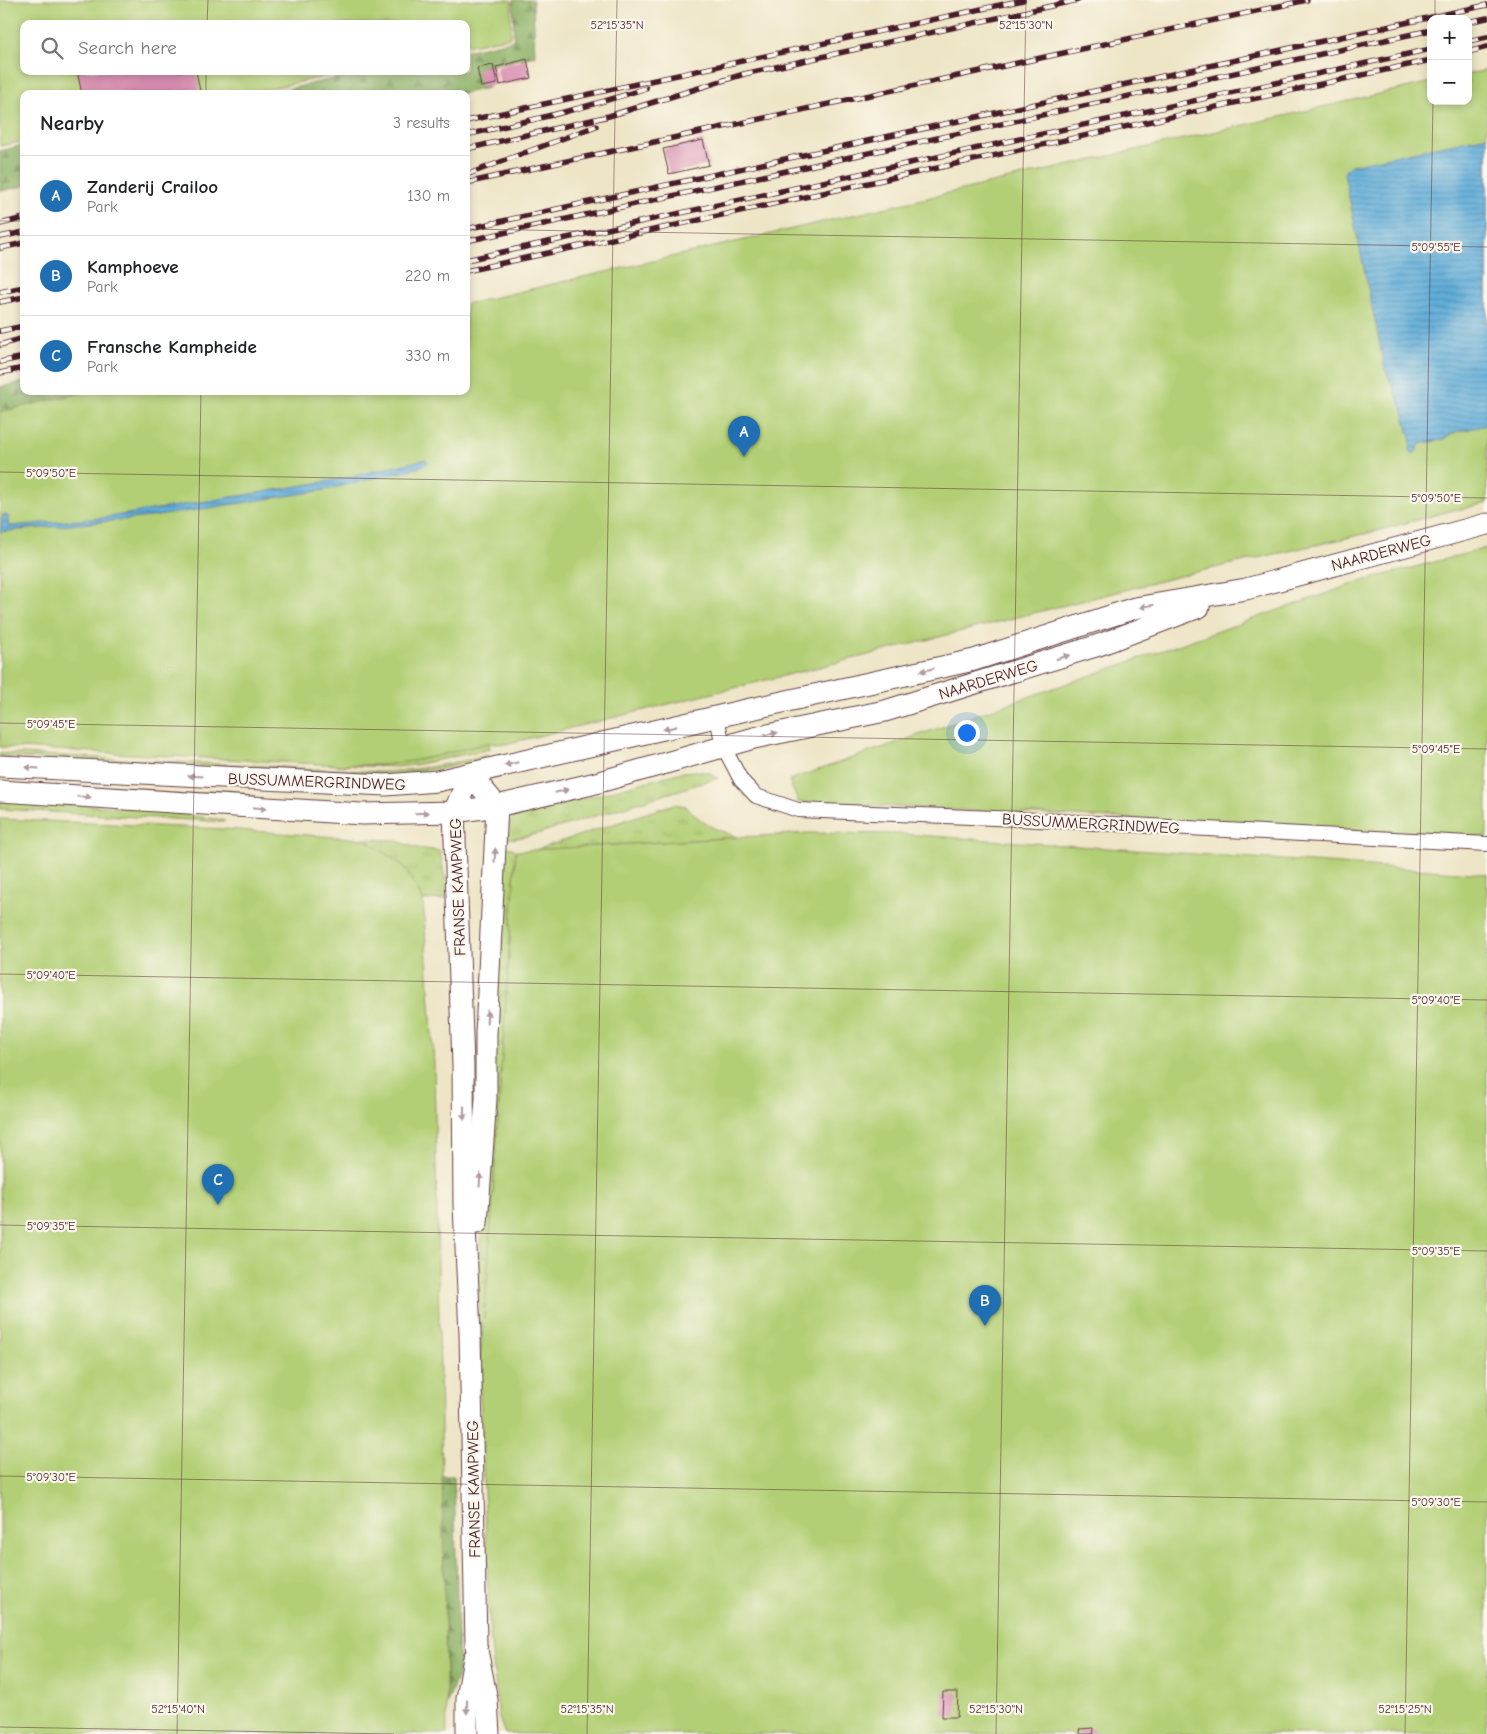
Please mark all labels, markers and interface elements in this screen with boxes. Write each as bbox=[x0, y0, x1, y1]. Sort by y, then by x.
map controls bbox=[1427, 15, 1472, 105]
button: + bbox=[1427, 15, 1472, 60]
text: 52°15'35"N bbox=[590, 18, 644, 32]
text: 52°15'30"N bbox=[999, 18, 1053, 32]
search box bbox=[20, 20, 470, 75]
icon: search bbox=[38, 34, 66, 62]
text: Search here bbox=[78, 37, 177, 59]
button: − bbox=[1427, 60, 1472, 105]
text: Nearby bbox=[40, 111, 104, 135]
text: 3 results bbox=[393, 114, 450, 132]
text: Zanderij Crailoo bbox=[87, 176, 218, 198]
text: A bbox=[52, 187, 60, 205]
text: 130 m bbox=[407, 187, 450, 205]
text: Park bbox=[87, 198, 118, 216]
text: 5°09'55"E bbox=[1411, 240, 1461, 254]
text: Kamphoeve bbox=[87, 256, 179, 278]
text: B bbox=[51, 267, 61, 285]
text: 220 m bbox=[405, 267, 450, 285]
text: Park bbox=[87, 278, 118, 296]
text: Fransche Kampheide bbox=[87, 336, 257, 358]
text: C bbox=[51, 347, 61, 365]
text: 330 m bbox=[405, 347, 450, 365]
text: Park bbox=[87, 358, 118, 376]
pin: A bbox=[728, 416, 760, 457]
text: 5°09'50"E bbox=[26, 466, 76, 480]
text: 5°09'50"E bbox=[1411, 491, 1461, 505]
street label: NAARDERWEG bbox=[1329, 531, 1433, 575]
one-way arrow bbox=[1138, 603, 1154, 611]
one-way arrow bbox=[1055, 652, 1070, 660]
street label: NAARDERWEG bbox=[937, 656, 1040, 704]
one-way arrow bbox=[919, 666, 934, 674]
text: 5°09'45"E bbox=[27, 717, 75, 731]
your location bbox=[954, 720, 980, 746]
one-way arrow bbox=[662, 724, 677, 732]
one-way arrow bbox=[763, 730, 779, 738]
text: 5°09'45"E bbox=[1412, 742, 1460, 756]
one-way arrow bbox=[504, 760, 519, 768]
one-way arrow bbox=[24, 763, 40, 771]
street label: BUSSUMMERGRINDWEG bbox=[228, 770, 406, 794]
one-way arrow bbox=[186, 772, 202, 780]
one-way arrow bbox=[554, 787, 569, 795]
one-way arrow bbox=[76, 793, 92, 801]
one-way arrow bbox=[252, 804, 268, 812]
one-way arrow bbox=[414, 809, 430, 817]
street label: BUSSUMMERGRINDWEG bbox=[1002, 810, 1180, 838]
street label: FRANSE KAMPWEG bbox=[447, 818, 469, 956]
one-way arrow bbox=[492, 847, 500, 863]
text: 5°09'40"E bbox=[26, 968, 76, 982]
text: 5°09'40"E bbox=[1411, 993, 1461, 1007]
one-way arrow bbox=[483, 1009, 491, 1025]
one-way arrow bbox=[460, 1106, 468, 1122]
pin: C bbox=[202, 1164, 234, 1205]
one-way arrow bbox=[477, 1171, 485, 1187]
text: 5°09'35"E bbox=[27, 1219, 75, 1233]
text: 5°09'35"E bbox=[1412, 1244, 1460, 1258]
pin: B bbox=[969, 1285, 1001, 1326]
street label: FRANSE KAMPWEG bbox=[464, 1420, 484, 1558]
text: 5°09'30"E bbox=[26, 1470, 76, 1484]
text: 5°09'30"E bbox=[1411, 1495, 1461, 1509]
one-way arrow bbox=[463, 1699, 471, 1715]
text: 52°15'40"N bbox=[151, 1702, 205, 1716]
text: 52°15'35"N bbox=[560, 1702, 614, 1716]
text: 52°15'30"N bbox=[969, 1702, 1023, 1716]
text: 52°15'25"N bbox=[1378, 1702, 1432, 1716]

